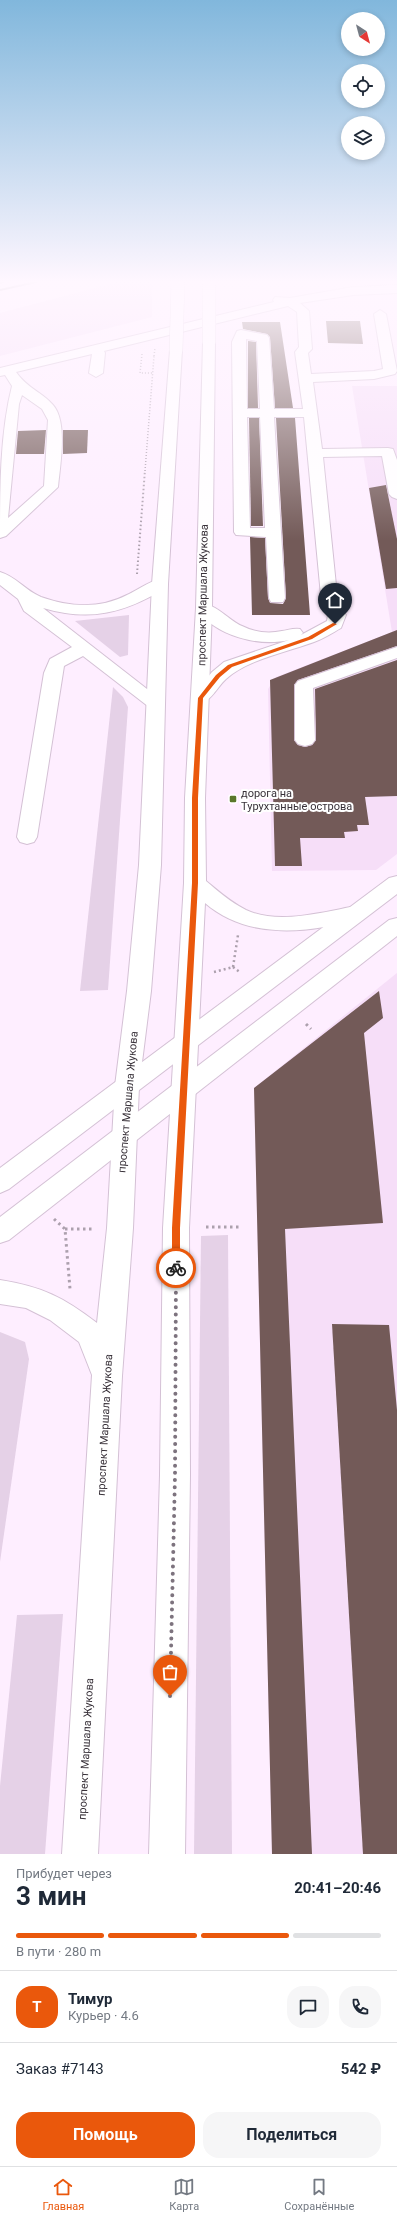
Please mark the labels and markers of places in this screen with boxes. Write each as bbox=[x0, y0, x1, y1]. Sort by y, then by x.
pin bbox=[318, 583, 352, 624]
place label: дорога на Турухтанные острова bbox=[241, 787, 352, 813]
marker: дорога на Турухтанные острова bbox=[228, 794, 238, 804]
pin bbox=[153, 1655, 187, 1696]

